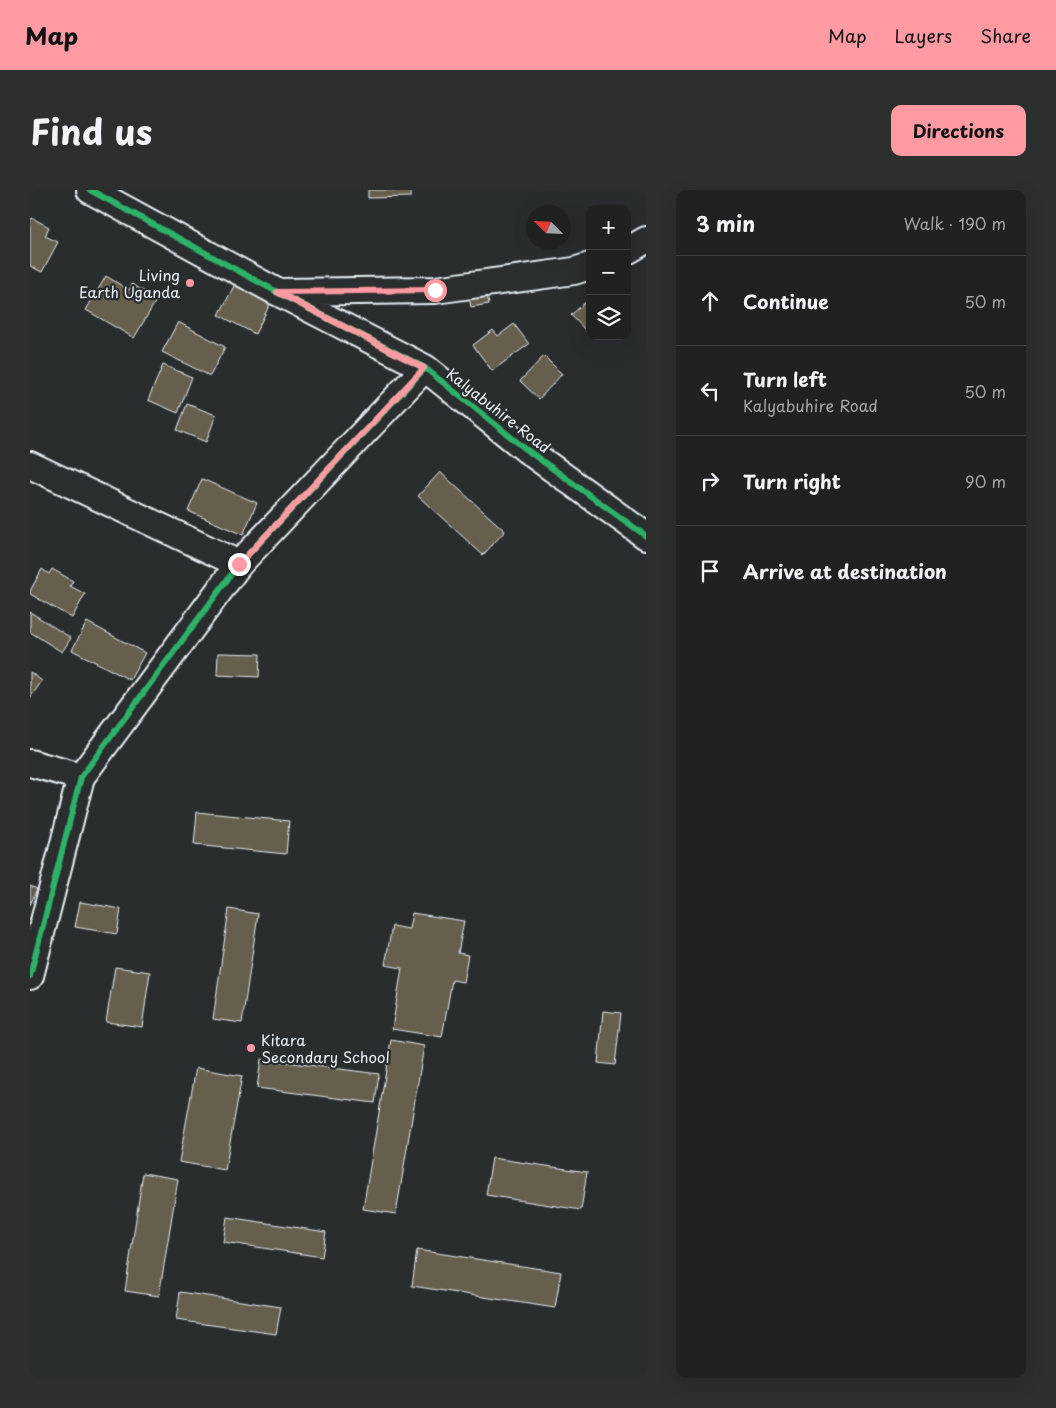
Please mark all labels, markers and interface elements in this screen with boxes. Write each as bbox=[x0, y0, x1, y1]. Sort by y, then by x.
text: Map bbox=[25, 17, 78, 53]
text: Map bbox=[828, 22, 867, 49]
text: Layers bbox=[895, 22, 952, 49]
text: Share bbox=[980, 22, 1031, 49]
text: Find us bbox=[30, 104, 152, 157]
button: Directions bbox=[891, 105, 1026, 156]
north arrow bbox=[526, 205, 571, 250]
map controls bbox=[586, 205, 631, 340]
button: + bbox=[586, 205, 631, 250]
text: 3 min bbox=[696, 207, 755, 239]
text: Walk · 190 m bbox=[904, 211, 1006, 235]
button: − bbox=[586, 250, 631, 295]
place label: Living Earth Uganda bbox=[79, 263, 180, 303]
marker: Living Earth Uganda bbox=[184, 277, 196, 289]
route start bbox=[424, 279, 447, 302]
icon: ahead bbox=[696, 287, 724, 315]
text: Continue bbox=[743, 287, 829, 315]
text: 50 m bbox=[965, 289, 1006, 313]
button: layers bbox=[586, 295, 631, 340]
street label: Kalyabuhire Road bbox=[442, 362, 556, 458]
text: Turn left bbox=[743, 365, 827, 393]
icon: left bbox=[696, 377, 724, 405]
text: 50 m bbox=[965, 379, 1006, 403]
text: Kalyabuhire Road bbox=[743, 393, 878, 417]
icon: right bbox=[696, 467, 724, 495]
text: Turn right bbox=[743, 467, 841, 495]
text: 90 m bbox=[965, 469, 1006, 493]
route end bbox=[228, 553, 251, 576]
icon: arrive bbox=[696, 557, 724, 585]
text: Arrive at destination bbox=[743, 557, 947, 585]
place label: Kitara Secondary School bbox=[261, 1028, 390, 1068]
marker: Kitara Secondary School bbox=[245, 1042, 257, 1054]

